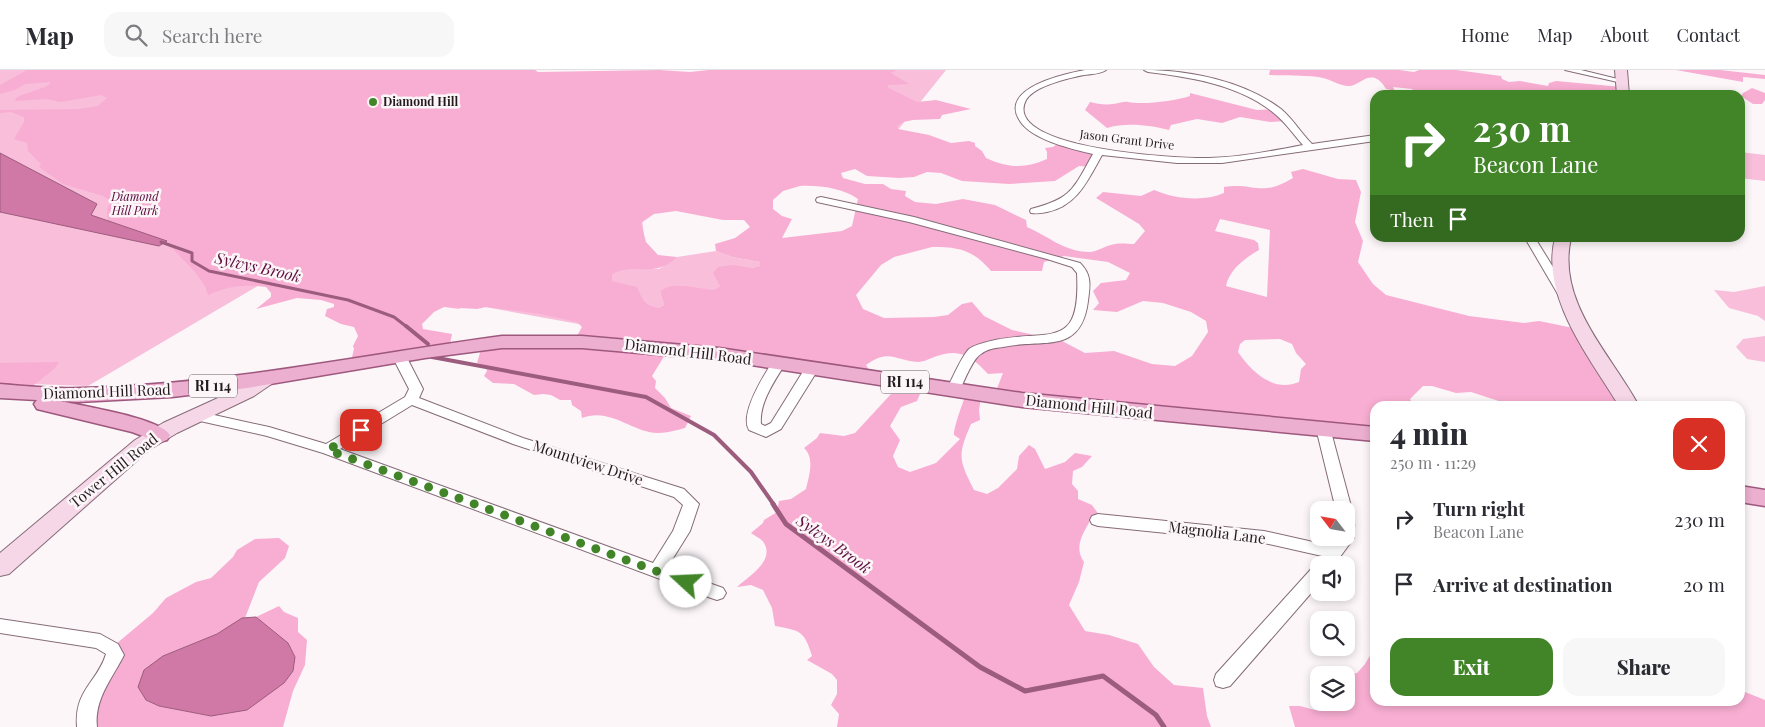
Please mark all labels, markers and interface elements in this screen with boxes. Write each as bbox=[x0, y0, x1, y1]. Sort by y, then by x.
search box bbox=[104, 12, 454, 57]
text: Map bbox=[25, 19, 74, 51]
icon: search bbox=[122, 21, 150, 49]
text: Search here bbox=[162, 22, 262, 48]
text: Home bbox=[1461, 23, 1509, 47]
text: Map bbox=[1537, 23, 1572, 47]
text: About bbox=[1600, 23, 1649, 47]
text: Contact bbox=[1677, 23, 1740, 47]
place label: Diamond Hill bbox=[383, 93, 458, 109]
marker: Diamond Hill bbox=[367, 96, 379, 108]
text: 230 m bbox=[1473, 104, 1571, 151]
icon: right bbox=[1390, 110, 1455, 175]
street label: Jason Grant Drive bbox=[1078, 125, 1175, 153]
text: Beacon Lane bbox=[1473, 149, 1598, 179]
park label: Diamond Hill Park bbox=[110, 188, 159, 218]
icon: arrive bbox=[1444, 205, 1472, 233]
text: Then bbox=[1390, 206, 1434, 232]
water label: Sylvys Brook bbox=[212, 246, 303, 287]
street label: Diamond Hill Road bbox=[623, 333, 753, 369]
road number: RI 114 bbox=[881, 370, 929, 394]
road number: RI 114 bbox=[189, 374, 237, 398]
street label: Diamond Hill Road bbox=[43, 379, 171, 403]
street label: Diamond Hill Road bbox=[1024, 389, 1154, 423]
pin bbox=[340, 409, 382, 451]
text: 4 min bbox=[1390, 413, 1468, 453]
icon: arrive bbox=[347, 416, 375, 444]
button: close bbox=[1673, 418, 1725, 470]
street label: Tower Hill Road bbox=[65, 428, 162, 512]
street label: Mountview Drive bbox=[531, 435, 646, 489]
text: 250 m · 11:29 bbox=[1390, 452, 1476, 473]
text: Turn right bbox=[1433, 495, 1525, 521]
north arrow bbox=[1310, 501, 1355, 546]
map controls bbox=[1310, 501, 1355, 711]
icon: right bbox=[1390, 505, 1418, 533]
text: 230 m bbox=[1674, 506, 1725, 532]
water label: Sylvys Brook bbox=[792, 509, 876, 578]
street label: Magnolia Lane bbox=[1167, 516, 1267, 548]
text: Beacon Lane bbox=[1433, 521, 1524, 542]
position arrow bbox=[659, 555, 711, 607]
button: sound bbox=[1310, 556, 1355, 601]
icon: arrive bbox=[1390, 570, 1418, 598]
text: Arrive at destination bbox=[1433, 571, 1613, 597]
text: 20 m bbox=[1683, 571, 1725, 597]
button: search bbox=[1310, 611, 1355, 656]
button: Exit bbox=[1390, 638, 1553, 696]
button: Share bbox=[1563, 638, 1725, 696]
button: layers bbox=[1310, 666, 1355, 711]

